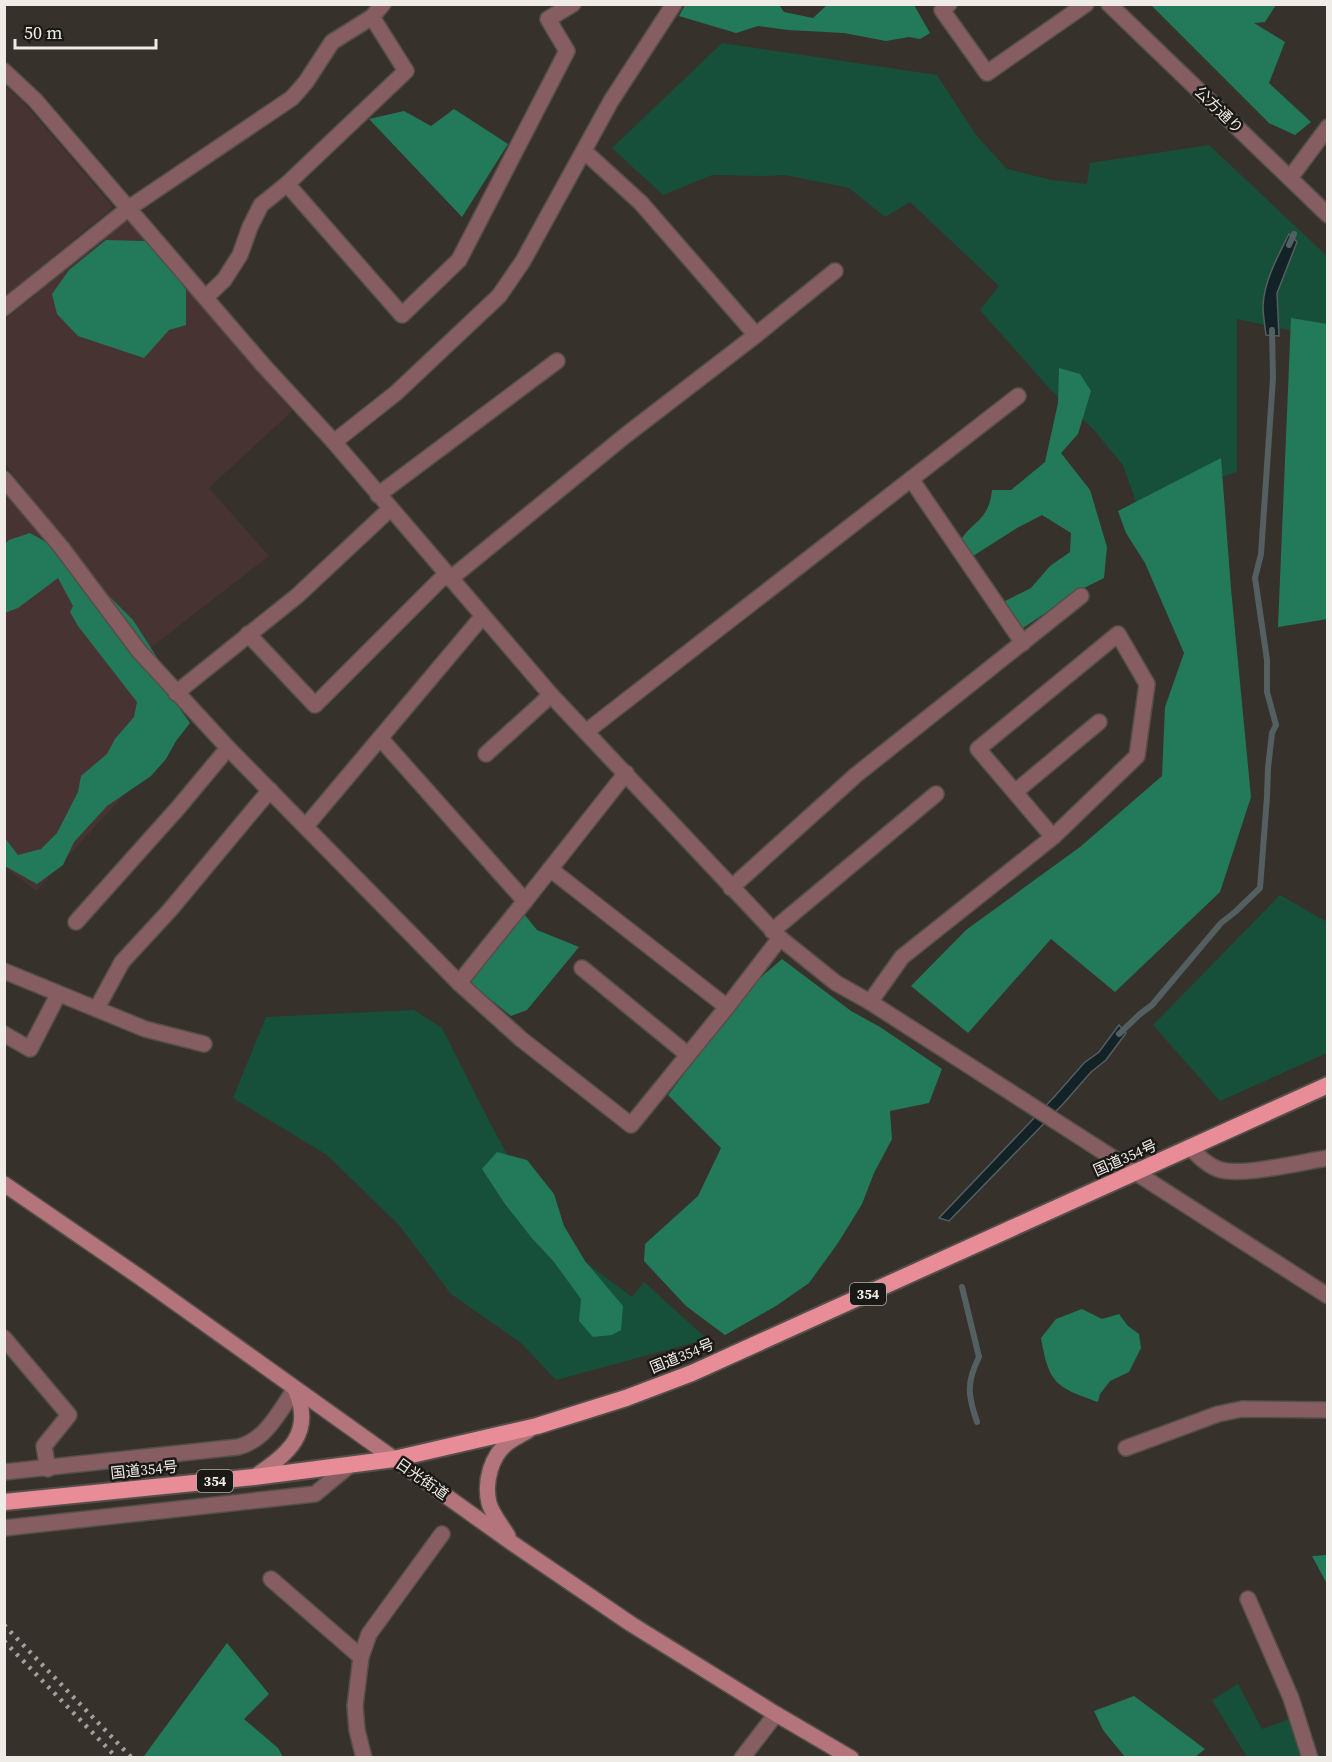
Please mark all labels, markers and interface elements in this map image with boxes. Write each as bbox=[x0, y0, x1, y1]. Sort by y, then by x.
scale bar bbox=[15, 12, 156, 50]
text: 50 m bbox=[24, 20, 62, 45]
street label: 公方通り bbox=[1190, 81, 1248, 138]
street label: 国道354号 bbox=[1090, 1134, 1160, 1181]
road number: 354 bbox=[850, 1283, 886, 1305]
street label: 国道354号 bbox=[647, 1333, 717, 1378]
street label: 日光街道 bbox=[392, 1453, 453, 1504]
street label: 国道354号 bbox=[109, 1456, 179, 1483]
road number: 354 bbox=[197, 1470, 233, 1492]

